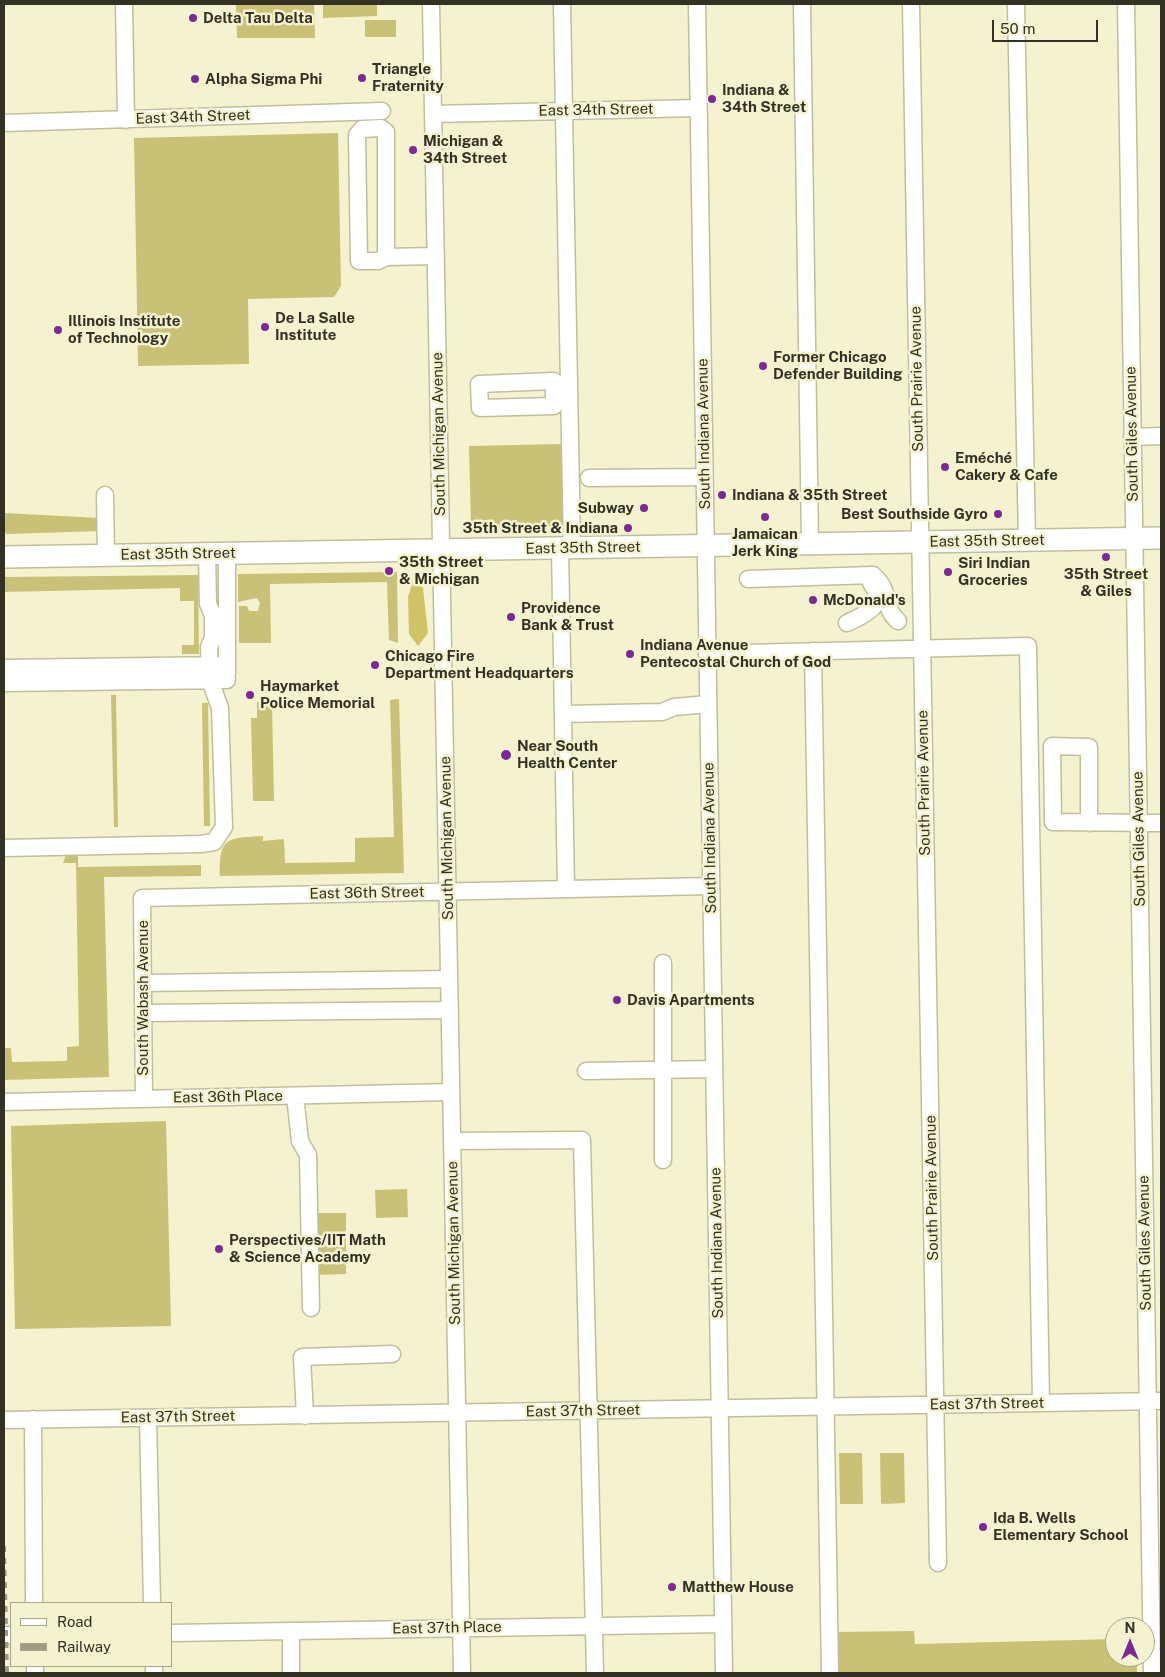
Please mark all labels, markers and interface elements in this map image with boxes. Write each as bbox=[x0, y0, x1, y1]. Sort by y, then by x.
place label: Delta Tau Delta bbox=[203, 9, 313, 27]
scale bar bbox=[995, 10, 1101, 42]
marker: Delta Tau Delta bbox=[187, 12, 199, 24]
text: 50 m bbox=[1000, 20, 1035, 37]
place label: Triangle Fraternity bbox=[372, 60, 444, 95]
place label: Alpha Sigma Phi bbox=[205, 70, 322, 88]
marker: Triangle Fraternity bbox=[356, 72, 368, 84]
marker: Alpha Sigma Phi bbox=[189, 73, 201, 85]
place label: Indiana & 34th Street bbox=[722, 81, 806, 116]
marker: Indiana & 34th Street bbox=[706, 93, 718, 105]
street label: East 34th Street bbox=[538, 100, 654, 120]
street label: East 34th Street bbox=[135, 106, 251, 128]
place label: Michigan & 34th Street bbox=[423, 132, 507, 167]
marker: Michigan & 34th Street bbox=[407, 144, 419, 156]
street label: South Prairie Avenue bbox=[907, 306, 927, 452]
place label: De La Salle Institute bbox=[275, 309, 355, 344]
place label: Illinois Institute of Technology bbox=[68, 312, 180, 347]
marker: De La Salle Institute bbox=[259, 321, 271, 333]
marker: Illinois Institute of Technology bbox=[52, 324, 64, 336]
place label: Former Chicago Defender Building bbox=[773, 348, 902, 383]
street label: South Michigan Avenue bbox=[429, 352, 449, 516]
street label: South Indiana Avenue bbox=[694, 358, 714, 510]
marker: Former Chicago Defender Building bbox=[757, 360, 769, 372]
street label: South Giles Avenue bbox=[1122, 366, 1142, 502]
place label: Eméché Cakery & Cafe bbox=[955, 449, 1058, 484]
marker: Eméché Cakery & Cafe bbox=[939, 461, 951, 473]
place label: Indiana & 35th Street bbox=[732, 486, 888, 504]
marker: Indiana & 35th Street bbox=[716, 489, 728, 501]
place label: Subway bbox=[578, 499, 634, 517]
marker: Subway bbox=[638, 502, 650, 514]
place label: Best Southside Gyro bbox=[841, 505, 988, 523]
marker: Best Southside Gyro bbox=[992, 508, 1004, 520]
marker: Jamaican Jerk King bbox=[759, 511, 771, 523]
place label: 35th Street & Indiana bbox=[462, 519, 618, 537]
marker: 35th Street & Indiana bbox=[622, 522, 634, 534]
place label: Jamaican Jerk King bbox=[732, 525, 798, 560]
street label: East 35th Street bbox=[929, 531, 1045, 551]
street label: East 35th Street bbox=[525, 538, 641, 558]
street label: East 35th Street bbox=[120, 544, 236, 564]
marker: 35th Street & Giles bbox=[1100, 551, 1112, 563]
place label: 35th Street & Michigan bbox=[399, 553, 483, 588]
place label: Siri Indian Groceries bbox=[958, 554, 1030, 589]
marker: 35th Street & Michigan bbox=[383, 565, 395, 577]
place label: 35th Street & Giles bbox=[1064, 565, 1148, 600]
marker: Siri Indian Groceries bbox=[942, 566, 954, 578]
place label: McDonald's bbox=[823, 591, 906, 609]
marker: McDonald's bbox=[807, 594, 819, 606]
place label: Providence Bank & Trust bbox=[521, 599, 614, 634]
marker: Providence Bank & Trust bbox=[505, 611, 517, 623]
place label: Indiana Avenue Pentecostal Church of God bbox=[640, 636, 831, 671]
place label: Chicago Fire Department Headquarters bbox=[385, 647, 574, 682]
marker: Indiana Avenue Pentecostal Church of God bbox=[624, 648, 636, 660]
marker: Chicago Fire Department Headquarters bbox=[369, 659, 381, 671]
place label: Haymarket Police Memorial bbox=[260, 677, 375, 712]
marker: Haymarket Police Memorial bbox=[244, 689, 256, 701]
street label: South Prairie Avenue bbox=[914, 710, 934, 856]
place label: Near South Health Center bbox=[517, 737, 617, 772]
marker: Near South Health Center bbox=[499, 748, 513, 762]
street label: South Michigan Avenue bbox=[437, 756, 457, 920]
street label: South Indiana Avenue bbox=[700, 762, 720, 914]
street label: South Giles Avenue bbox=[1129, 771, 1149, 907]
street label: East 36th Street bbox=[309, 883, 425, 903]
street label: South Wabash Avenue bbox=[134, 920, 152, 1076]
place label: Davis Apartments bbox=[627, 991, 755, 1009]
marker: Davis Apartments bbox=[611, 994, 623, 1006]
street label: East 36th Place bbox=[173, 1087, 283, 1107]
street label: South Prairie Avenue bbox=[922, 1115, 942, 1261]
street label: South Michigan Avenue bbox=[444, 1161, 464, 1325]
street label: South Indiana Avenue bbox=[707, 1167, 727, 1319]
street label: South Giles Avenue bbox=[1135, 1175, 1155, 1311]
place label: Perspectives/IIT Math & Science Academy bbox=[229, 1231, 386, 1266]
marker: Perspectives/IIT Math & Science Academy bbox=[213, 1243, 225, 1255]
street label: East 37th Street bbox=[930, 1394, 1044, 1414]
street label: East 37th Street bbox=[526, 1401, 640, 1421]
street label: East 37th Street bbox=[121, 1407, 235, 1427]
place label: Ida B. Wells Elementary School bbox=[993, 1509, 1129, 1544]
marker: Ida B. Wells Elementary School bbox=[977, 1521, 989, 1533]
place label: Matthew House bbox=[682, 1578, 794, 1596]
marker: Matthew House bbox=[666, 1581, 678, 1593]
legend bbox=[10, 1602, 172, 1667]
text: Road bbox=[57, 1613, 93, 1630]
north arrow bbox=[1105, 1617, 1155, 1667]
street label: East 37th Place bbox=[392, 1618, 502, 1638]
text: N bbox=[1125, 1620, 1135, 1636]
text: Railway bbox=[57, 1638, 111, 1655]

